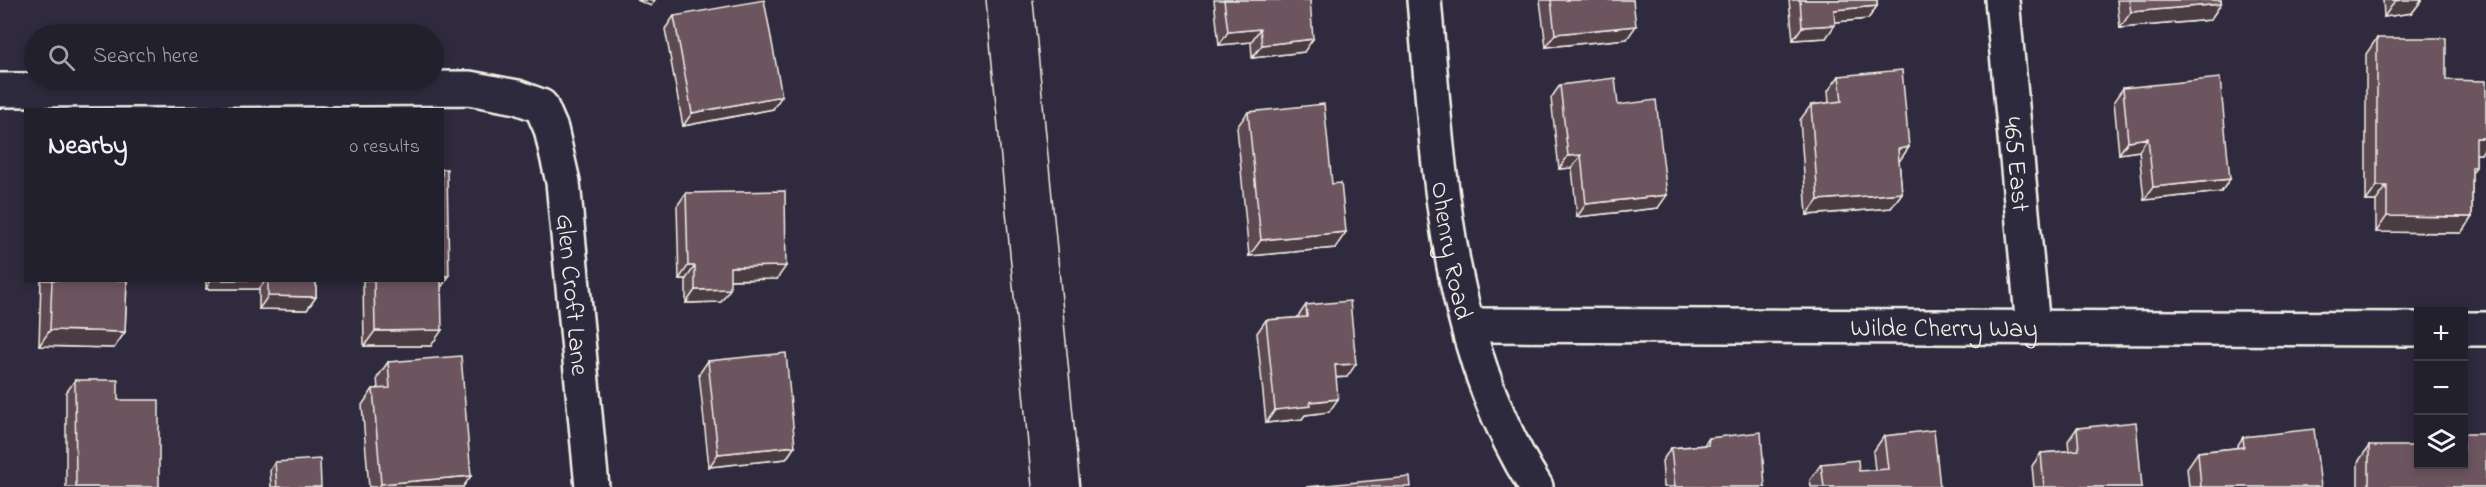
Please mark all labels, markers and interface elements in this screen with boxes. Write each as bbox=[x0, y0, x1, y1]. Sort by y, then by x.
search box bbox=[24, 24, 444, 90]
icon: search bbox=[45, 41, 78, 74]
text: Search here bbox=[93, 41, 198, 73]
street label: 465 East bbox=[1991, 115, 2038, 214]
text: Nearby bbox=[48, 128, 127, 166]
text: 0 results bbox=[349, 133, 420, 162]
street label: Ohenry Road bbox=[1419, 179, 1481, 324]
street label: Glen Croft Lane bbox=[544, 212, 597, 378]
map controls bbox=[2414, 307, 2468, 469]
button: + bbox=[2414, 307, 2468, 361]
street label: Wilde Cherry Way bbox=[1850, 311, 2038, 349]
button: − bbox=[2414, 361, 2468, 415]
button: layers bbox=[2414, 415, 2468, 469]

